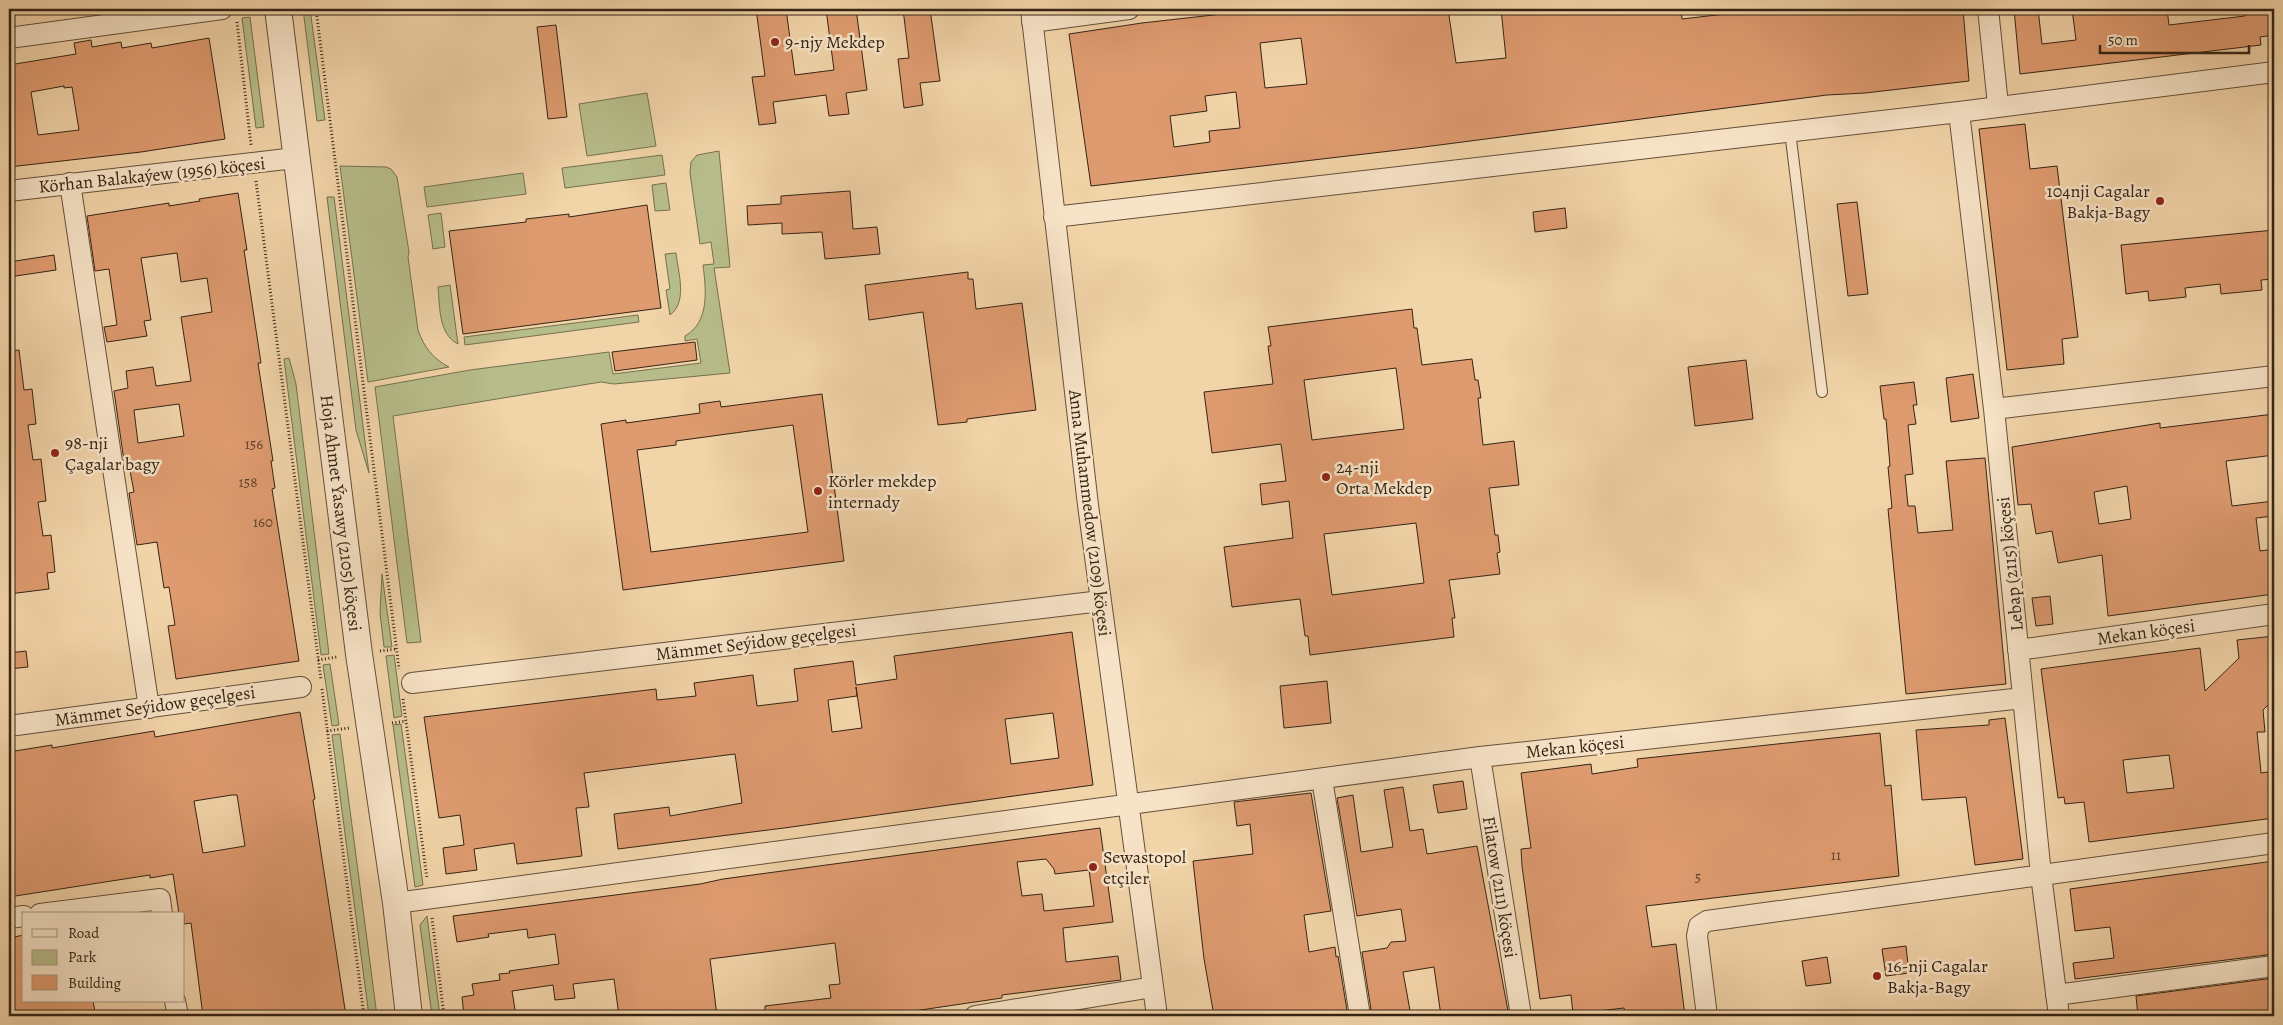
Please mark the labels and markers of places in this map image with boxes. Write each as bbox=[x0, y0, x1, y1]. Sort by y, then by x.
place label: 9-njy Mekdep bbox=[785, 30, 885, 54]
marker: 9-njy Mekdep bbox=[769, 36, 781, 48]
place label: 104nji Cagalar Bakja-Bagy bbox=[2047, 179, 2151, 224]
marker: 104nji Cagalar Bakja-Bagy bbox=[2154, 195, 2166, 207]
place label: 98-nji Çagalar bagy bbox=[65, 431, 161, 476]
marker: 98-nji Çagalar bagy bbox=[49, 447, 61, 459]
place label: 24-nji Orta Mekdep bbox=[1336, 455, 1432, 500]
place label: Körler mekdep internady bbox=[828, 469, 936, 514]
marker: 24-nji Orta Mekdep bbox=[1320, 471, 1332, 483]
marker: Körler mekdep internady bbox=[812, 485, 824, 497]
place label: Sewastopol etçiler bbox=[1103, 845, 1187, 890]
marker: Sewastopol etçiler bbox=[1087, 861, 1099, 873]
place label: 16-nji Cagalar Bakja-Bagy bbox=[1887, 954, 1988, 999]
marker: 16-nji Cagalar Bakja-Bagy bbox=[1871, 970, 1883, 982]

